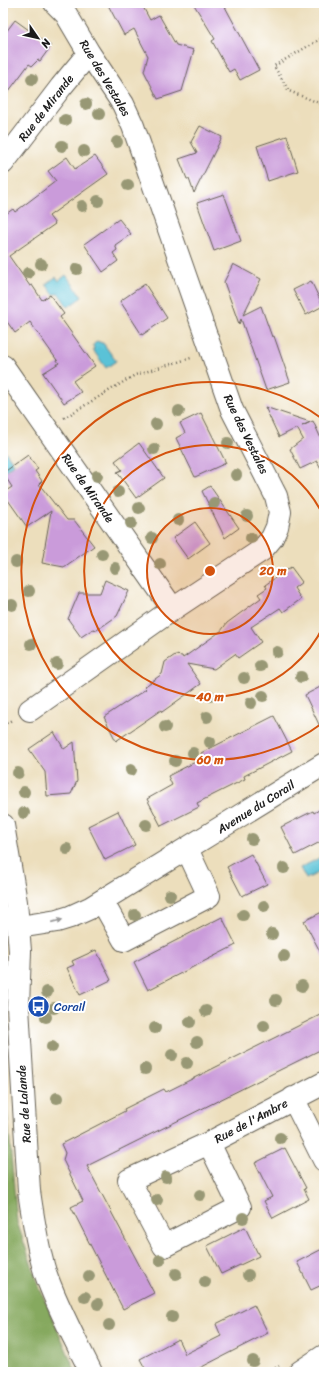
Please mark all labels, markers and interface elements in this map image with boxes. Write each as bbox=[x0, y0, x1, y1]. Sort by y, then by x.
north arrow bbox=[18, 18, 58, 58]
text: N bbox=[36, 34, 56, 52]
street label: Rue des Vestales bbox=[73, 35, 137, 121]
street label: Rue de Mirande bbox=[12, 69, 80, 147]
street label: Rue des Vestales bbox=[217, 390, 275, 478]
street label: Rue de Mirande bbox=[56, 449, 120, 528]
text: 20 m bbox=[259, 560, 287, 582]
centre of rings bbox=[203, 564, 217, 578]
text: 40 m bbox=[195, 686, 224, 708]
text: 60 m bbox=[196, 749, 224, 771]
street label: Avenue du Corail bbox=[212, 774, 300, 840]
one-way arrow bbox=[51, 917, 63, 923]
bus stop icon: Corail bbox=[25, 994, 51, 1020]
place label: Corail bbox=[54, 996, 86, 1018]
street label: Rue de Lalande bbox=[10, 1064, 38, 1144]
street label: Rue de l'Ambre bbox=[210, 1092, 292, 1150]

